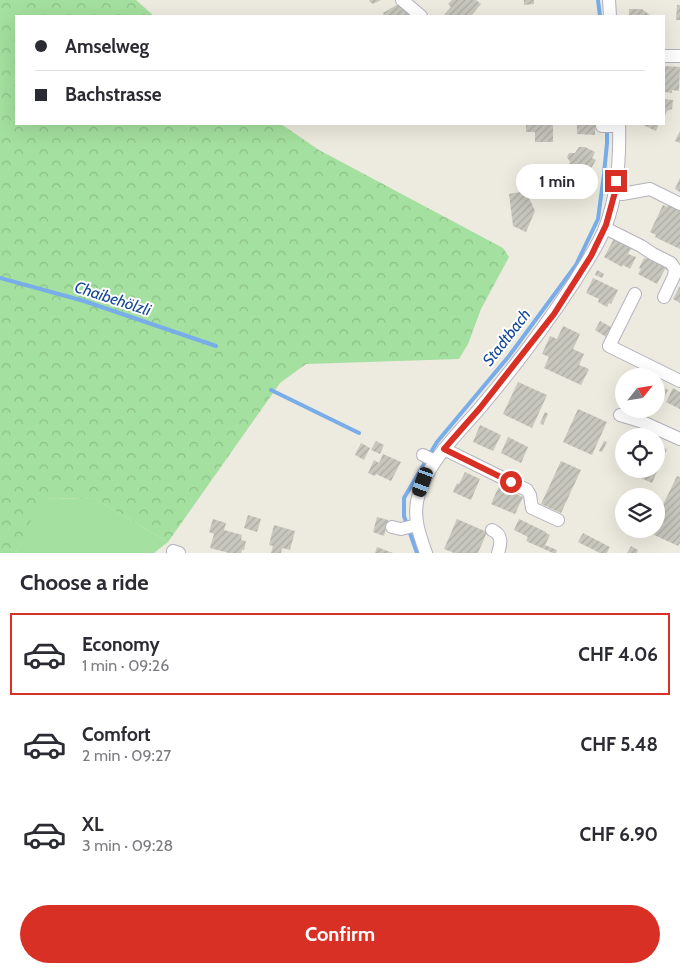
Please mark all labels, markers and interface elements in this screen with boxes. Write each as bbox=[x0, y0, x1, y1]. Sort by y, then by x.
text: Amselweg bbox=[65, 35, 149, 58]
text: Bachstrasse bbox=[65, 83, 162, 106]
callout: 1 min bbox=[516, 164, 598, 198]
route end bbox=[605, 170, 627, 192]
text: 1 min bbox=[539, 172, 575, 191]
water label: Chaibehölzli bbox=[72, 277, 154, 320]
water label: Stadtbach bbox=[478, 305, 534, 369]
north arrow bbox=[615, 368, 665, 418]
map controls bbox=[615, 368, 665, 538]
button: locate bbox=[615, 428, 665, 478]
car bbox=[410, 465, 435, 499]
route start bbox=[500, 471, 522, 493]
button: layers bbox=[615, 488, 665, 538]
text: Choose a ride bbox=[20, 569, 149, 596]
icon: car bbox=[22, 632, 67, 677]
text: Economy bbox=[82, 633, 160, 656]
text: CHF 4.06 bbox=[578, 643, 658, 666]
text: 1 min · 09:26 bbox=[82, 656, 169, 675]
icon: car bbox=[22, 722, 67, 767]
text: Comfort bbox=[82, 723, 151, 746]
text: CHF 5.48 bbox=[581, 733, 658, 756]
text: 2 min · 09:27 bbox=[82, 746, 171, 765]
icon: car bbox=[22, 812, 67, 857]
text: XL bbox=[82, 813, 103, 836]
text: CHF 6.90 bbox=[580, 823, 658, 846]
text: 3 min · 09:28 bbox=[82, 836, 173, 855]
button: Confirm bbox=[20, 905, 660, 963]

